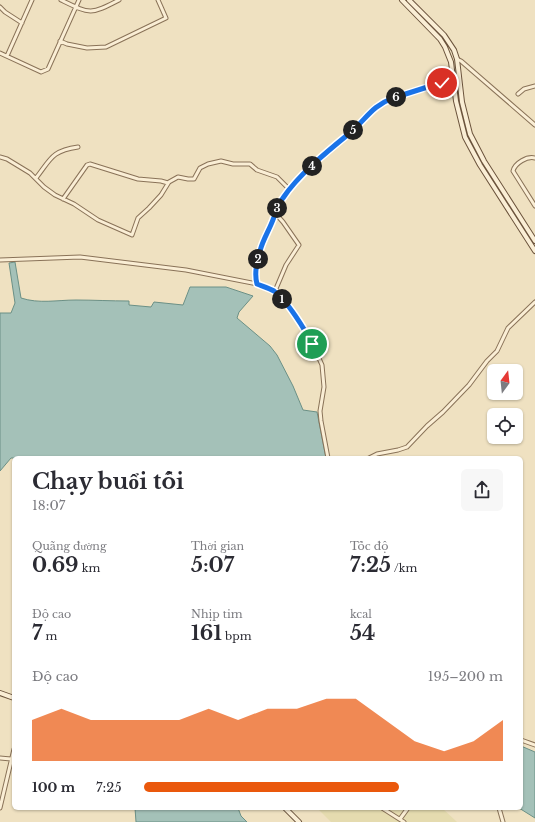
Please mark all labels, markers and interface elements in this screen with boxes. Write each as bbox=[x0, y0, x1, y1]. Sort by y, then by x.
pin bbox=[425, 66, 459, 100]
icon: check bbox=[431, 72, 453, 94]
pin: 6 bbox=[386, 87, 406, 107]
text: 6 bbox=[392, 90, 400, 104]
pin: 5 bbox=[343, 120, 363, 140]
text: 5 bbox=[350, 123, 356, 137]
pin: 4 bbox=[302, 156, 322, 176]
text: 4 bbox=[308, 159, 316, 173]
pin: 3 bbox=[267, 198, 287, 218]
text: 3 bbox=[273, 201, 281, 215]
pin: 2 bbox=[248, 249, 268, 269]
text: 2 bbox=[254, 252, 262, 266]
pin: 1 bbox=[272, 289, 292, 309]
text: 1 bbox=[280, 292, 284, 306]
pin bbox=[295, 327, 329, 361]
icon: arrive bbox=[301, 333, 323, 355]
north arrow bbox=[487, 364, 523, 400]
map controls bbox=[487, 364, 523, 444]
button: locate bbox=[487, 408, 523, 444]
text: Chạy buổi tối bbox=[32, 468, 184, 495]
button: share bbox=[461, 469, 503, 511]
text: 18:07 bbox=[32, 497, 65, 514]
text: Quãng đường bbox=[32, 539, 106, 553]
text: Thời gian bbox=[191, 539, 244, 553]
text: Tốc độ bbox=[350, 539, 388, 553]
text: 0.69 bbox=[32, 553, 79, 577]
text: 5:07 bbox=[191, 553, 234, 577]
text: 7:25 bbox=[350, 553, 391, 577]
text: km bbox=[79, 561, 100, 575]
text: /km bbox=[391, 561, 417, 575]
text: Độ cao bbox=[32, 607, 71, 621]
text: Nhịp tim bbox=[191, 607, 243, 621]
text: kcal bbox=[350, 607, 372, 621]
text: 7 bbox=[32, 621, 42, 645]
text: 161 bbox=[191, 621, 222, 645]
text: 54 bbox=[350, 621, 375, 645]
text: m bbox=[42, 629, 57, 643]
text: bpm bbox=[222, 629, 252, 643]
text: Độ cao bbox=[32, 668, 78, 685]
text: 195–200 m bbox=[428, 668, 503, 685]
text: 100 m bbox=[32, 779, 75, 796]
text: 7:25 bbox=[96, 779, 122, 796]

